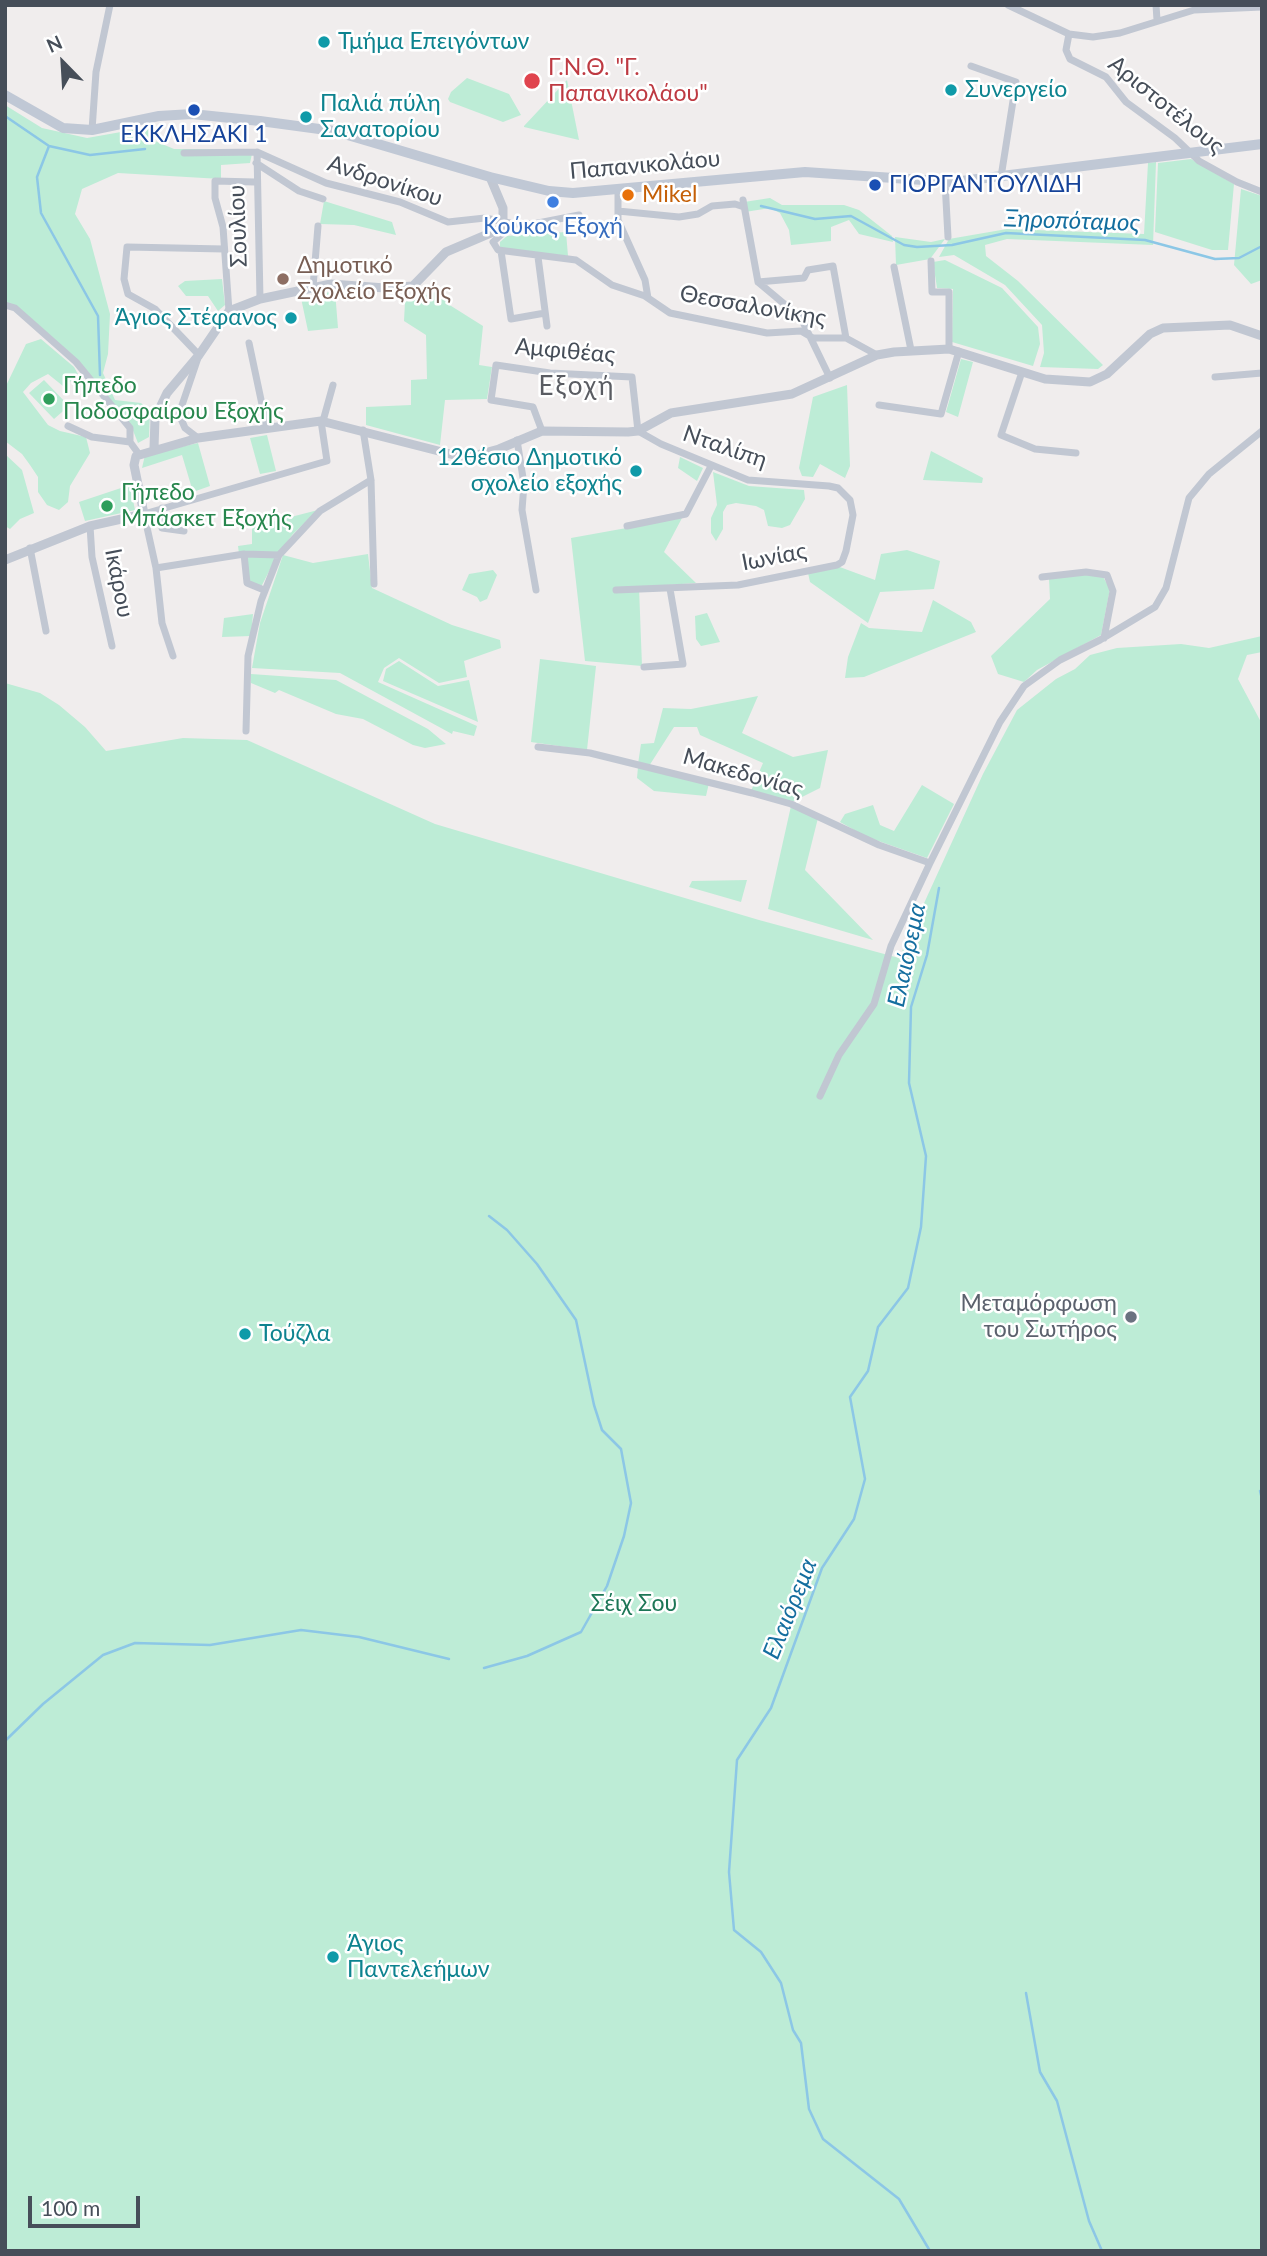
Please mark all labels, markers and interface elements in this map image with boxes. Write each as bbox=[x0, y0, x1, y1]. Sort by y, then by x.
north arrow bbox=[28, 28, 98, 98]
place label: Τμήμα Επειγόντων bbox=[338, 28, 529, 56]
text: N bbox=[43, 30, 66, 57]
marker: Τμήμα Επειγόντων bbox=[316, 34, 332, 50]
street label: Αριστοτέλους bbox=[1103, 50, 1229, 160]
place label: Γ.Ν.Θ. "Γ. Παπανικολάου" bbox=[548, 54, 708, 108]
marker: Γ.Ν.Θ. "Γ. Παπανικολάου" bbox=[522, 71, 542, 91]
place label: Συνεργείο bbox=[965, 76, 1067, 104]
marker: Συνεργείο bbox=[943, 82, 959, 98]
place label: Παλιά πύλη Σανατορίου bbox=[320, 90, 441, 144]
marker: ΕΚΚΛΗΣΑΚΙ 1 bbox=[186, 102, 202, 118]
marker: Παλιά πύλη Σανατορίου bbox=[298, 109, 314, 125]
place label: ΕΚΚΛΗΣΑΚΙ 1 bbox=[120, 121, 268, 149]
street label: Παπανικολάου bbox=[568, 145, 722, 185]
street label: Ανδρονίκου bbox=[324, 149, 446, 213]
place label: ΓΙΟΡΓΑΝΤΟΥΛΙΔΗ bbox=[889, 171, 1082, 199]
marker: ΓΙΟΡΓΑΝΤΟΥΛΙΔΗ bbox=[867, 177, 883, 193]
place label: Mikel bbox=[642, 181, 697, 209]
street label: Σουλίου bbox=[223, 184, 253, 268]
marker: Mikel bbox=[620, 187, 636, 203]
marker: Κούκος Εξοχή bbox=[545, 194, 561, 210]
water label: Ξηροπόταμος bbox=[1004, 204, 1140, 238]
place label: Κούκος Εξοχή bbox=[483, 213, 623, 241]
place label: Δημοτικό Σχολείο Εξοχής bbox=[297, 252, 451, 306]
marker: Δημοτικό Σχολείο Εξοχής bbox=[275, 271, 291, 287]
street label: Θεσσαλονίκης bbox=[678, 280, 828, 332]
place label: Άγιος Στέφανος bbox=[115, 304, 277, 332]
marker: Άγιος Στέφανος bbox=[283, 310, 299, 326]
street label: Αμφιθέας bbox=[514, 333, 616, 369]
district label: Εξοχή bbox=[539, 371, 615, 403]
place label: Γήπεδο Ποδοσφαίρου Εξοχής bbox=[63, 372, 284, 426]
marker: Γήπεδο Ποδοσφαίρου Εξοχής bbox=[41, 391, 57, 407]
street label: Νταλίπη bbox=[679, 420, 771, 474]
place label: 12θέσιο Δημοτικό σχολείο εξοχής bbox=[437, 444, 622, 498]
marker: 12θέσιο Δημοτικό σχολείο εξοχής bbox=[628, 463, 644, 479]
place label: Γήπεδο Μπάσκετ Εξοχής bbox=[121, 479, 292, 533]
marker: Γήπεδο Μπάσκετ Εξοχής bbox=[99, 498, 115, 514]
street label: Ιωνίας bbox=[739, 537, 809, 577]
street label: Ικάρου bbox=[99, 546, 139, 620]
street label: Μακεδονίας bbox=[680, 743, 806, 803]
water label: Ελαιόρεμα bbox=[882, 900, 932, 1010]
place label: Μεταμόρφωση του Σωτήρος bbox=[960, 1290, 1117, 1344]
marker: Μεταμόρφωση του Σωτήρος bbox=[1123, 1309, 1139, 1325]
place label: Τούζλα bbox=[259, 1320, 330, 1348]
marker: Τούζλα bbox=[237, 1326, 253, 1342]
water label: Ελαιόρεμα bbox=[757, 1555, 823, 1663]
park label: Σέιχ Σου bbox=[591, 1590, 677, 1618]
place label: Άγιος Παντελεήμων bbox=[347, 1930, 490, 1984]
marker: Άγιος Παντελεήμων bbox=[325, 1949, 341, 1965]
scale bar bbox=[32, 2182, 144, 2226]
text: 100 m bbox=[41, 2195, 100, 2220]

